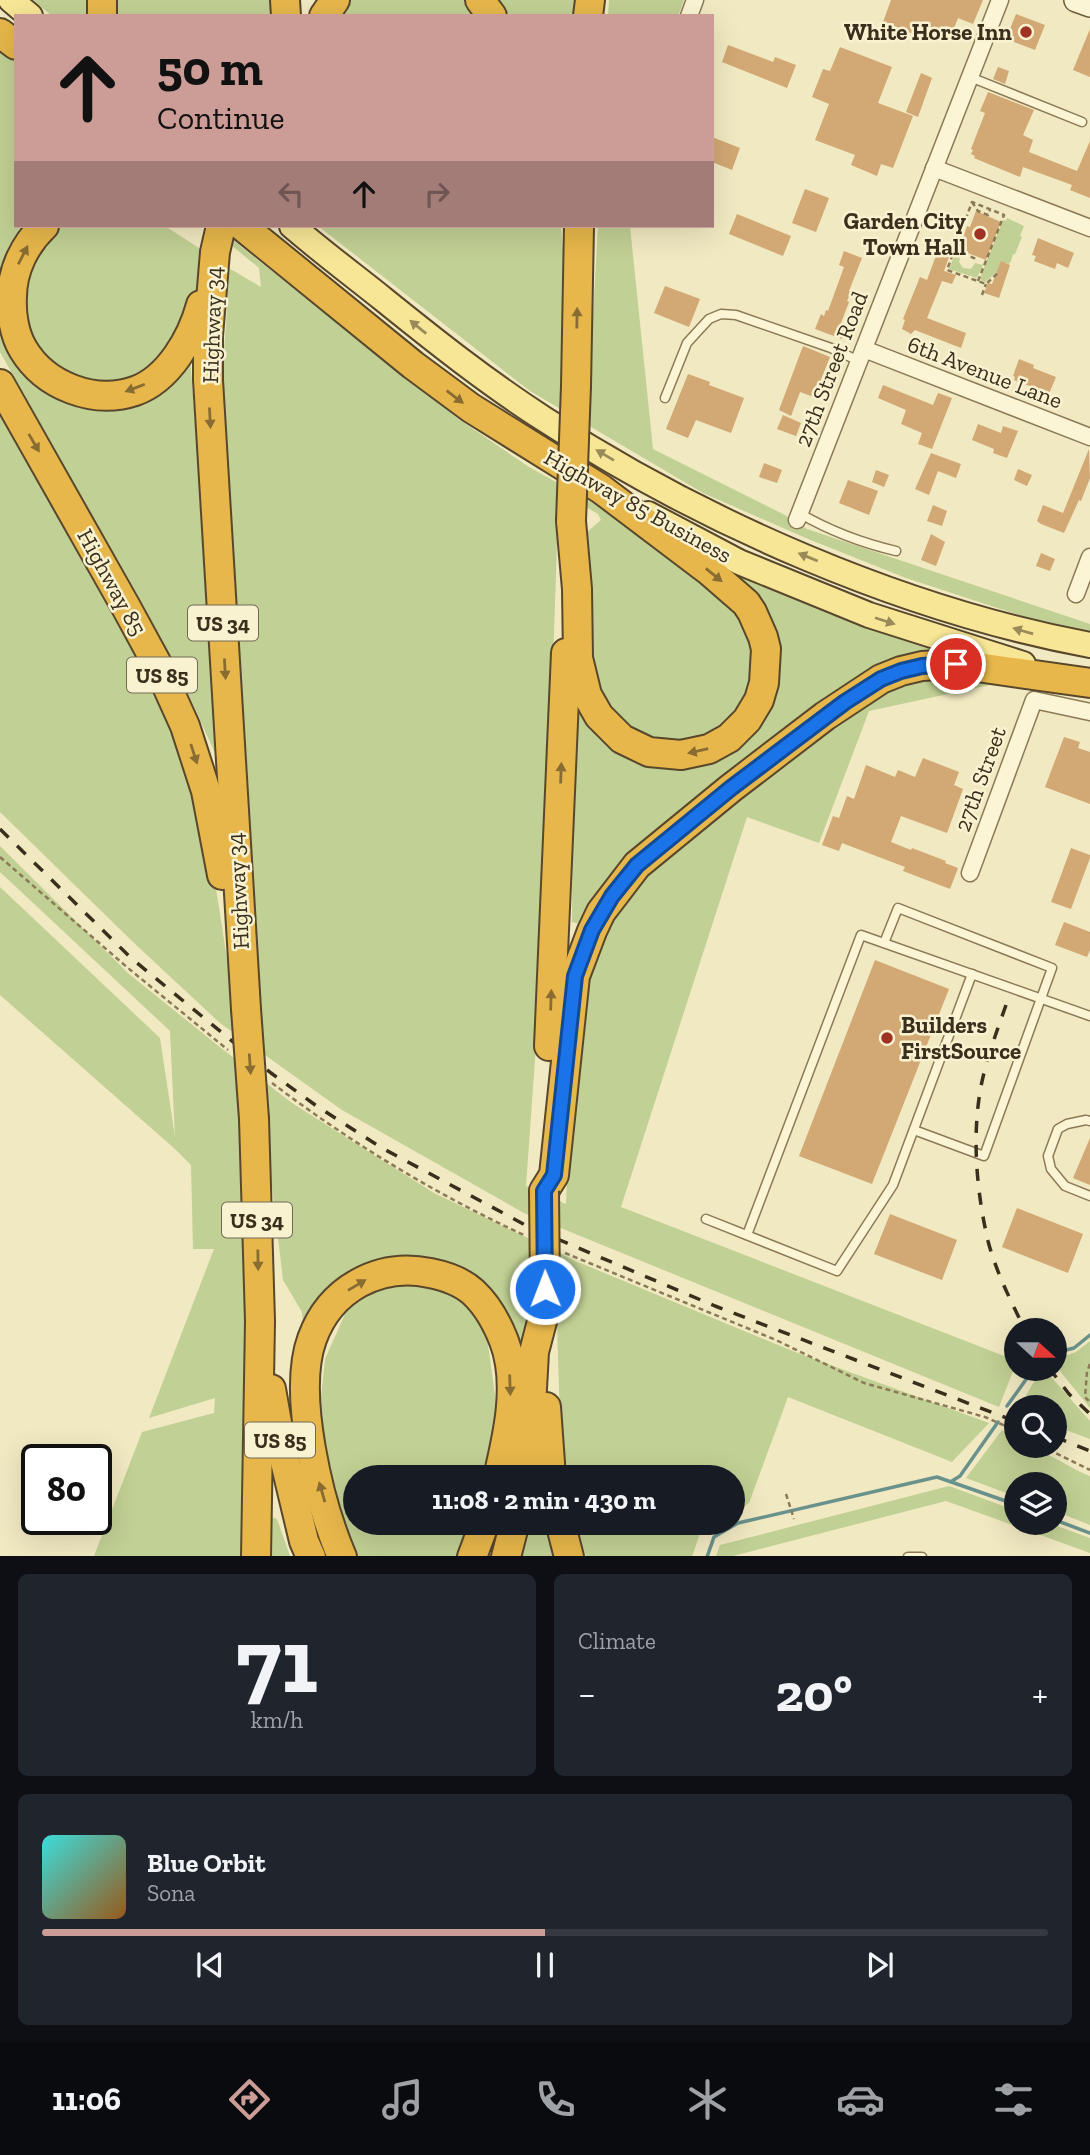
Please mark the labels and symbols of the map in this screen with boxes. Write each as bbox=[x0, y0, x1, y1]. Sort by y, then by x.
place label: White Horse Inn bbox=[844, 18, 1012, 46]
marker: White Horse Inn bbox=[1018, 24, 1034, 40]
place label: Garden City Town Hall bbox=[844, 207, 967, 261]
marker: Garden City Town Hall bbox=[972, 226, 988, 242]
one-way arrow bbox=[17, 245, 29, 265]
street label: Highway 34 bbox=[196, 266, 228, 384]
street label: 27th Street Road bbox=[788, 287, 874, 451]
one-way arrow bbox=[571, 306, 583, 328]
one-way arrow bbox=[409, 320, 426, 335]
street label: 6th Avenue Lane bbox=[904, 330, 1066, 414]
one-way arrow bbox=[124, 383, 145, 394]
one-way arrow bbox=[446, 390, 464, 404]
one-way arrow bbox=[205, 407, 216, 429]
one-way arrow bbox=[28, 434, 40, 453]
street label: Highway 85 Business bbox=[539, 443, 737, 569]
one-way arrow bbox=[596, 449, 615, 462]
street label: Highway 85 bbox=[71, 524, 153, 640]
one-way arrow bbox=[798, 551, 819, 562]
one-way arrow bbox=[705, 567, 722, 582]
road number: US 34 bbox=[188, 606, 258, 640]
one-way arrow bbox=[875, 616, 896, 626]
one-way arrow bbox=[1013, 626, 1034, 636]
pin bbox=[926, 634, 986, 694]
road number: US 85 bbox=[127, 658, 197, 692]
one-way arrow bbox=[220, 658, 231, 680]
street label: 27th Street bbox=[948, 722, 1012, 835]
one-way arrow bbox=[190, 743, 200, 764]
one-way arrow bbox=[687, 746, 709, 757]
one-way arrow bbox=[555, 761, 566, 783]
street label: Highway 34 bbox=[221, 832, 255, 950]
one-way arrow bbox=[546, 989, 557, 1011]
place label: Builders FirstSource bbox=[901, 1011, 1021, 1065]
marker: Builders FirstSource bbox=[879, 1030, 895, 1046]
one-way arrow bbox=[245, 1053, 256, 1075]
road number: US 34 bbox=[222, 1202, 292, 1238]
one-way arrow bbox=[252, 1250, 264, 1272]
position arrow bbox=[508, 1252, 582, 1326]
one-way arrow bbox=[348, 1279, 367, 1291]
north arrow bbox=[1004, 1318, 1068, 1381]
one-way arrow bbox=[505, 1374, 516, 1396]
road number: US 85 bbox=[245, 1422, 315, 1458]
speed limit sign: 80 bbox=[21, 1444, 112, 1535]
one-way arrow bbox=[316, 1481, 326, 1502]

